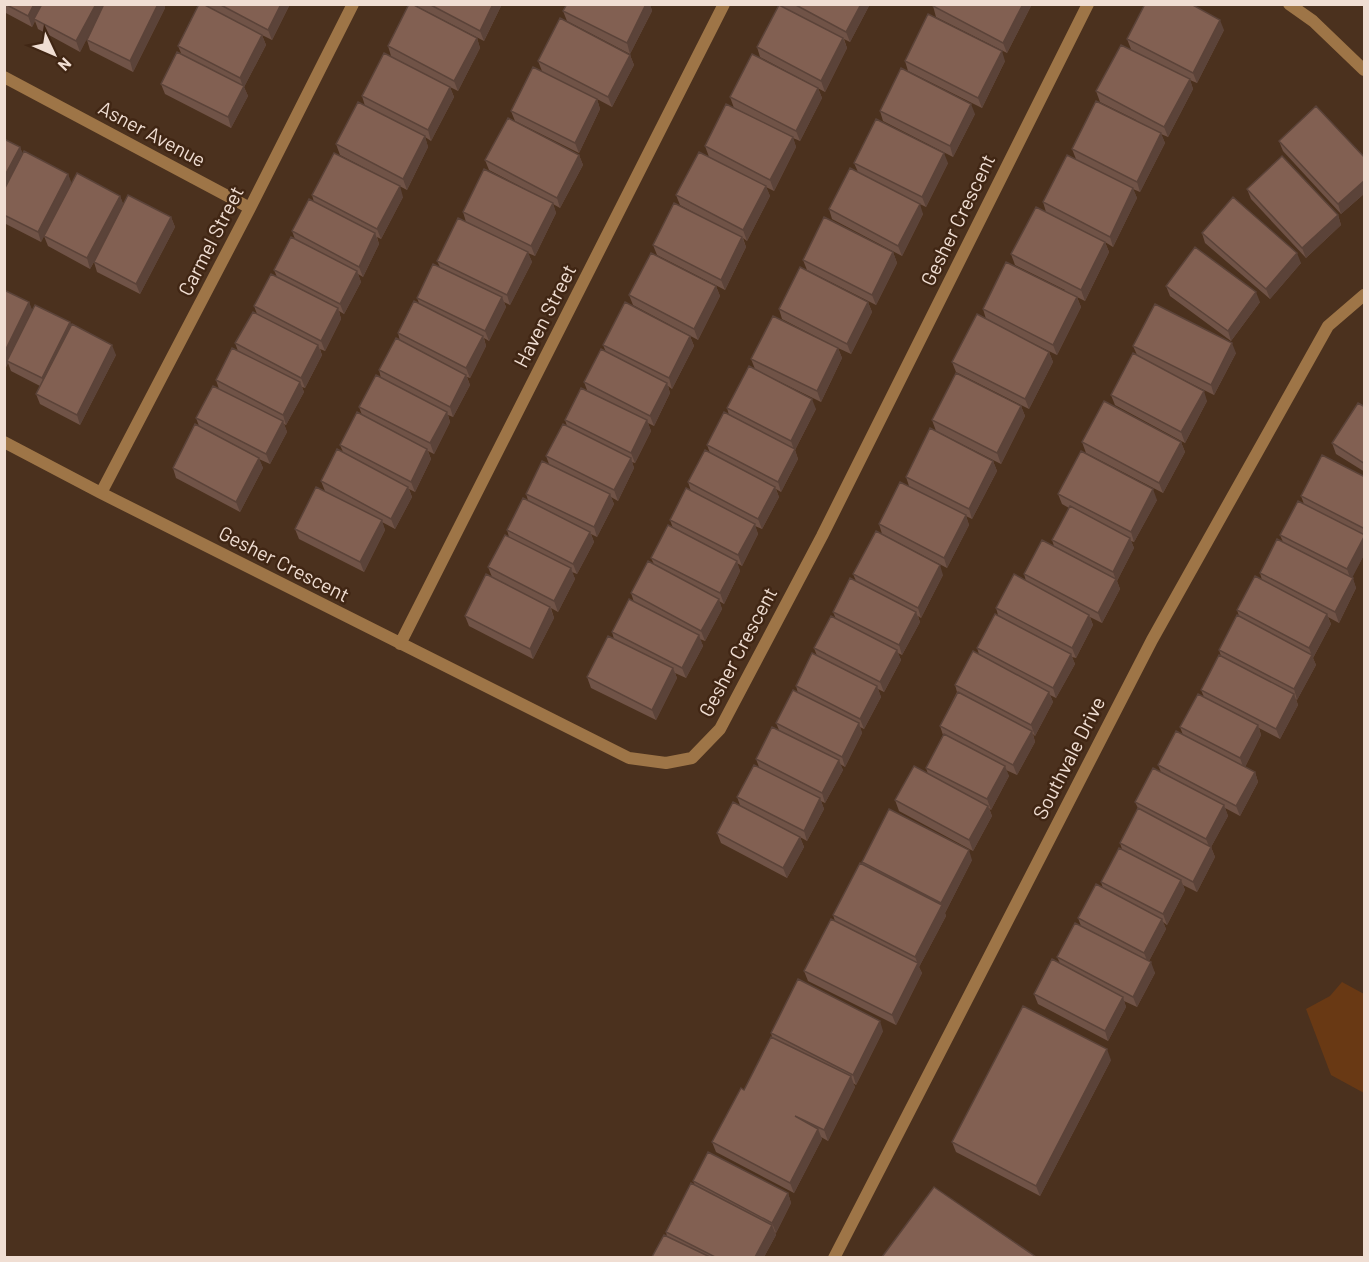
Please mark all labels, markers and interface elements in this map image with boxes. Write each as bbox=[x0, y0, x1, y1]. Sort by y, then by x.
north arrow bbox=[24, 24, 84, 84]
text: N bbox=[55, 54, 76, 75]
street label: Asner Avenue bbox=[95, 95, 210, 171]
street label: Gesher Crescent bbox=[915, 150, 999, 289]
street label: Carmel Street bbox=[172, 182, 248, 299]
street label: Haven Street bbox=[508, 260, 580, 371]
street label: Gesher Crescent bbox=[215, 520, 354, 606]
street label: Gesher Crescent bbox=[693, 583, 781, 720]
street label: Southvale Drive bbox=[1027, 692, 1109, 823]

